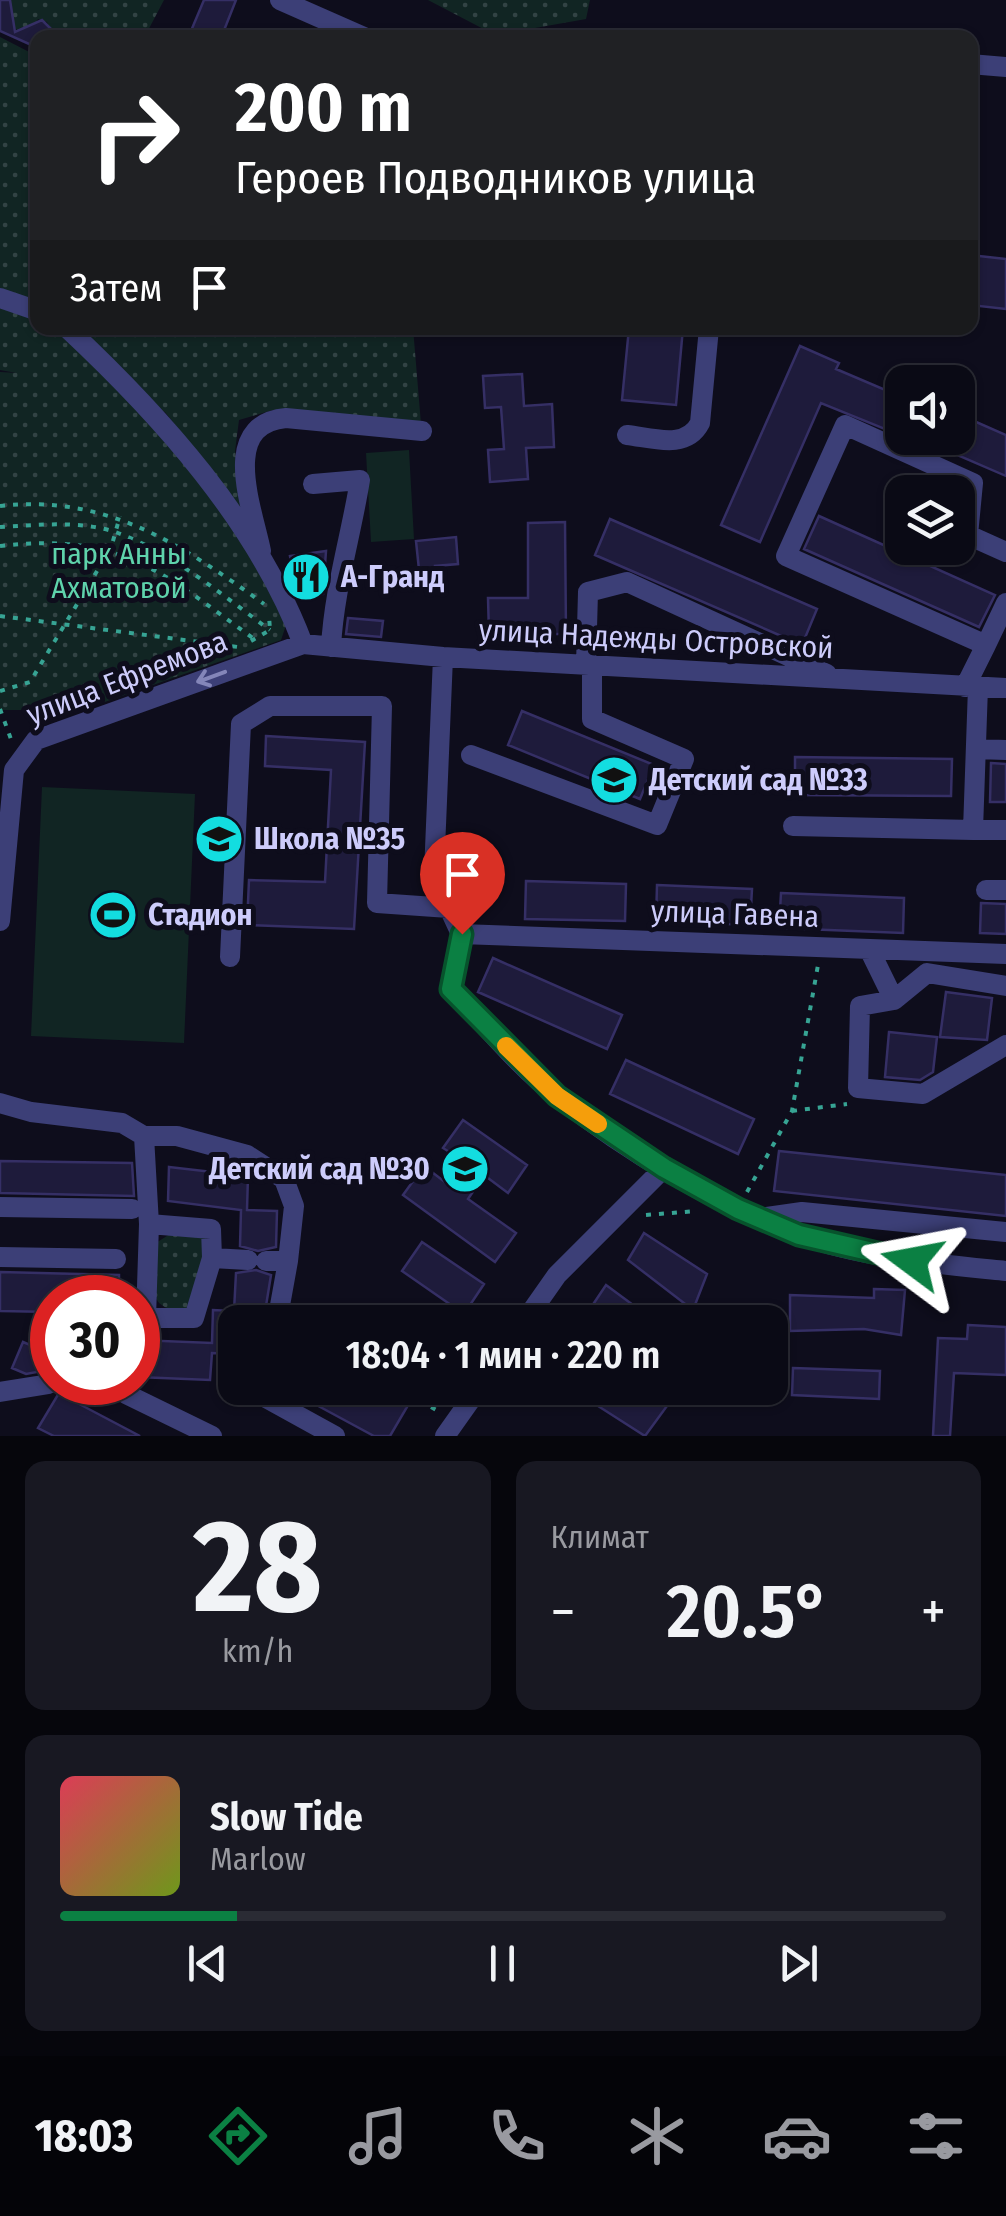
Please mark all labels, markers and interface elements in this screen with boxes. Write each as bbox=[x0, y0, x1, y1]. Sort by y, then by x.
text: 200 m bbox=[235, 66, 412, 150]
icon: right bbox=[70, 70, 200, 200]
text: Героев Подводников улица bbox=[235, 151, 756, 205]
icon: arrive bbox=[182, 260, 237, 315]
text: Затем bbox=[70, 265, 162, 311]
map controls bbox=[885, 365, 975, 565]
button: sound bbox=[885, 365, 975, 455]
button: layers bbox=[885, 475, 975, 565]
park label: парк Анны Ахматовой bbox=[51, 536, 187, 606]
restaurant icon: А-Гранд bbox=[280, 551, 332, 603]
place label: А-Гранд bbox=[340, 559, 444, 595]
street label: улица Надежды Островской bbox=[478, 612, 834, 666]
street label: улица Ефремова bbox=[22, 623, 232, 733]
one-way arrow bbox=[196, 669, 227, 687]
school or university icon: Детский сад №33 bbox=[588, 754, 640, 806]
place label: Детский сад №33 bbox=[648, 762, 868, 798]
school or university icon: Школа №35 bbox=[193, 813, 245, 865]
place label: Школа №35 bbox=[254, 821, 405, 857]
pin bbox=[420, 832, 505, 935]
icon: arrive bbox=[435, 847, 490, 902]
sports icon: Стадион bbox=[87, 889, 139, 941]
street label: улица Гавена bbox=[650, 893, 820, 935]
place label: Стадион bbox=[148, 897, 252, 933]
school or university icon: Детский сад №30 bbox=[439, 1143, 491, 1195]
place label: Детский сад №30 bbox=[208, 1151, 430, 1187]
position arrow bbox=[860, 1209, 964, 1313]
speed limit sign: 30 bbox=[30, 1275, 160, 1405]
text: 18:04 · 1 мин · 220 m bbox=[346, 1332, 660, 1378]
text: 28 bbox=[193, 1489, 322, 1645]
text: Климат bbox=[551, 1518, 649, 1556]
text: 20.5° bbox=[667, 1567, 830, 1657]
text: − bbox=[551, 1579, 575, 1645]
text: + bbox=[921, 1579, 946, 1645]
text: km/h bbox=[222, 1632, 293, 1670]
text: Slow Tide bbox=[210, 1794, 363, 1840]
text: Marlow bbox=[210, 1840, 306, 1878]
icon: previous bbox=[180, 1936, 235, 1991]
icon: pause bbox=[475, 1936, 530, 1991]
icon: next bbox=[771, 1936, 826, 1991]
icon: directions bbox=[203, 2101, 273, 2171]
icon: music bbox=[343, 2101, 413, 2171]
icon: phone bbox=[482, 2101, 552, 2171]
icon: climate bbox=[622, 2101, 692, 2171]
icon: car bbox=[762, 2101, 832, 2171]
icon: filters bbox=[901, 2101, 971, 2171]
text: 18:03 bbox=[35, 2109, 133, 2163]

